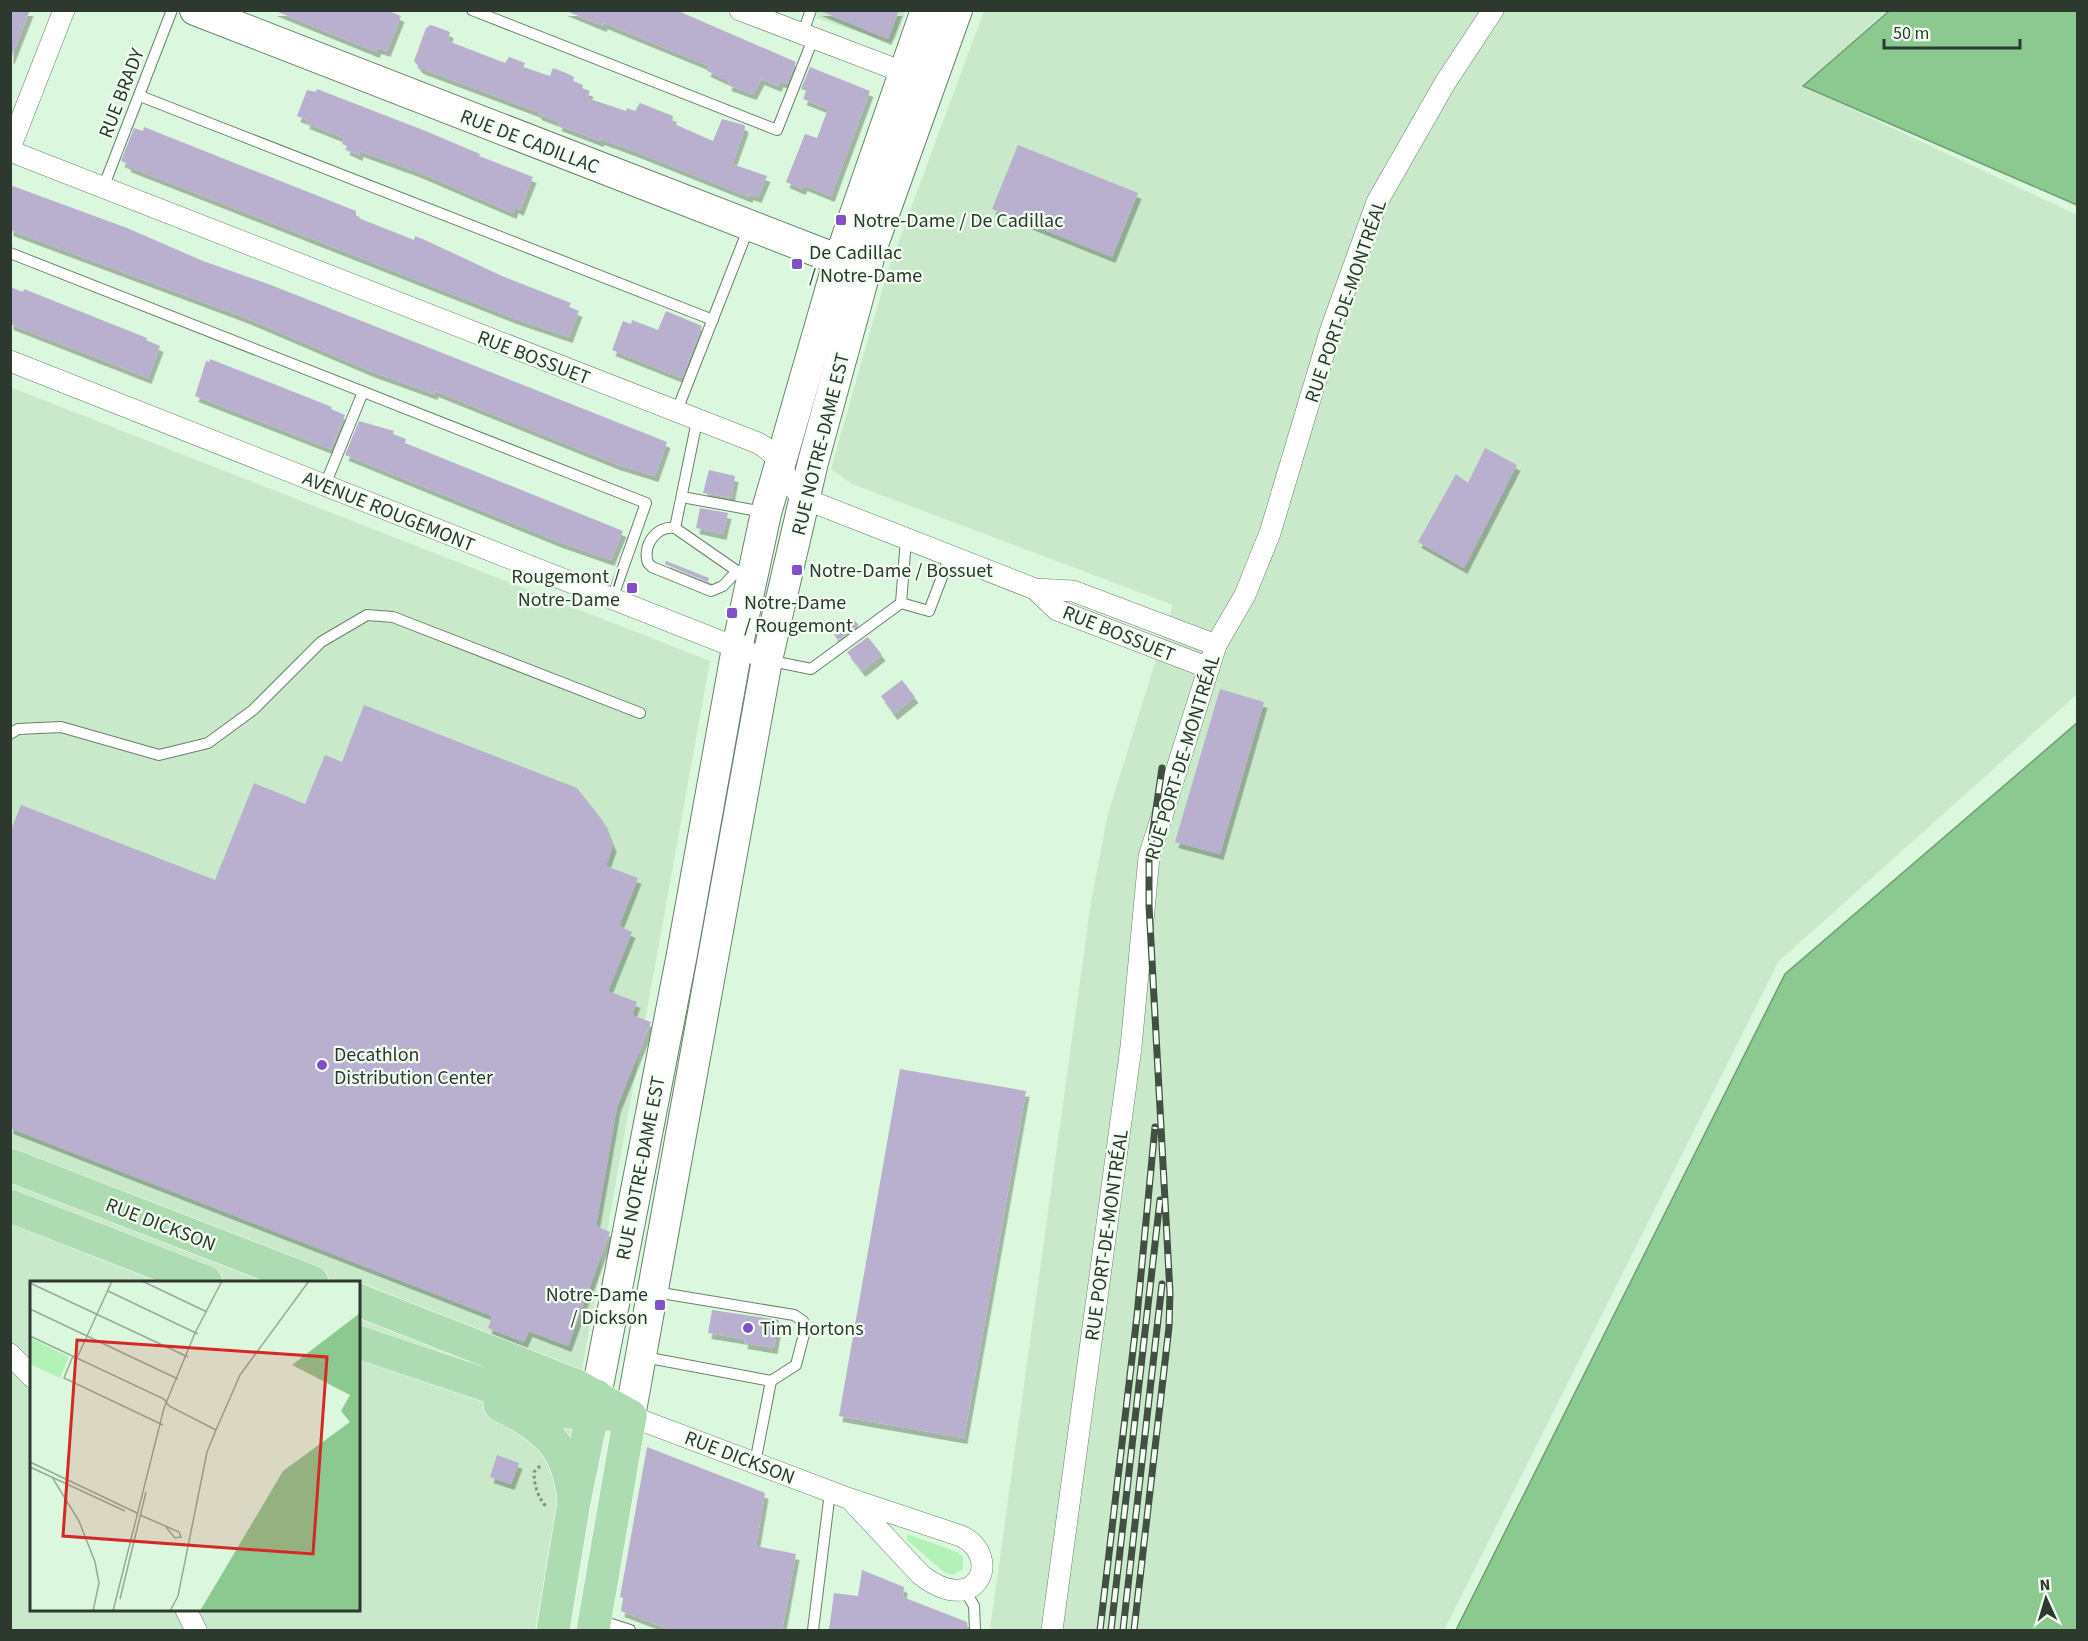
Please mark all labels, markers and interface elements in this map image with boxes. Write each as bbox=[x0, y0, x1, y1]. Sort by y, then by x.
scale bar bbox=[1884, 12, 2020, 50]
text: 50 m bbox=[1893, 21, 1929, 46]
street label: RUE BRADY bbox=[92, 44, 152, 142]
street label: RUE DE CADILLAC bbox=[456, 103, 603, 181]
street label: RUE PORT-DE-MONTRÉAL bbox=[1298, 196, 1394, 407]
place label: Notre-Dame / De Cadillac bbox=[853, 207, 1063, 235]
marker: Notre-Dame / De Cadillac bbox=[834, 213, 848, 227]
place label: De Cadillac / Notre-Dame bbox=[809, 239, 922, 290]
marker: De Cadillac / Notre-Dame bbox=[790, 257, 804, 271]
street label: RUE BOSSUET bbox=[473, 324, 595, 392]
street label: RUE NOTRE-DAME EST bbox=[785, 350, 857, 538]
street label: AVENUE ROUGEMONT bbox=[298, 465, 479, 559]
place label: Notre-Dame / Bossuet bbox=[809, 557, 993, 585]
place label: Rougemont / Notre-Dame bbox=[511, 563, 620, 614]
marker: Notre-Dame / Bossuet bbox=[790, 563, 804, 577]
marker: Rougemont / Notre-Dame bbox=[625, 581, 639, 595]
place label: Notre-Dame / Rougemont bbox=[744, 589, 853, 640]
street label: RUE BOSSUET bbox=[1058, 599, 1179, 669]
marker: Notre-Dame / Rougemont bbox=[725, 606, 739, 620]
street label: RUE PORT-DE-MONTRÉAL bbox=[1138, 651, 1228, 863]
place label: Decathlon Distribution Center bbox=[334, 1041, 493, 1092]
marker: Decathlon Distribution Center bbox=[315, 1058, 329, 1072]
street label: RUE NOTRE-DAME EST bbox=[609, 1073, 673, 1263]
street label: RUE PORT-DE-MONTRÉAL bbox=[1078, 1127, 1136, 1343]
street label: RUE DICKSON bbox=[101, 1191, 220, 1259]
inset map bbox=[30, 1281, 360, 1611]
place label: Notre-Dame / Dickson bbox=[546, 1281, 648, 1332]
marker: Notre-Dame / Dickson bbox=[653, 1298, 667, 1312]
place label: Tim Hortons bbox=[760, 1315, 864, 1343]
marker: Tim Hortons bbox=[741, 1321, 755, 1335]
street label: RUE DICKSON bbox=[680, 1424, 799, 1492]
north arrow bbox=[2016, 1569, 2076, 1629]
text: N bbox=[2039, 1574, 2051, 1596]

